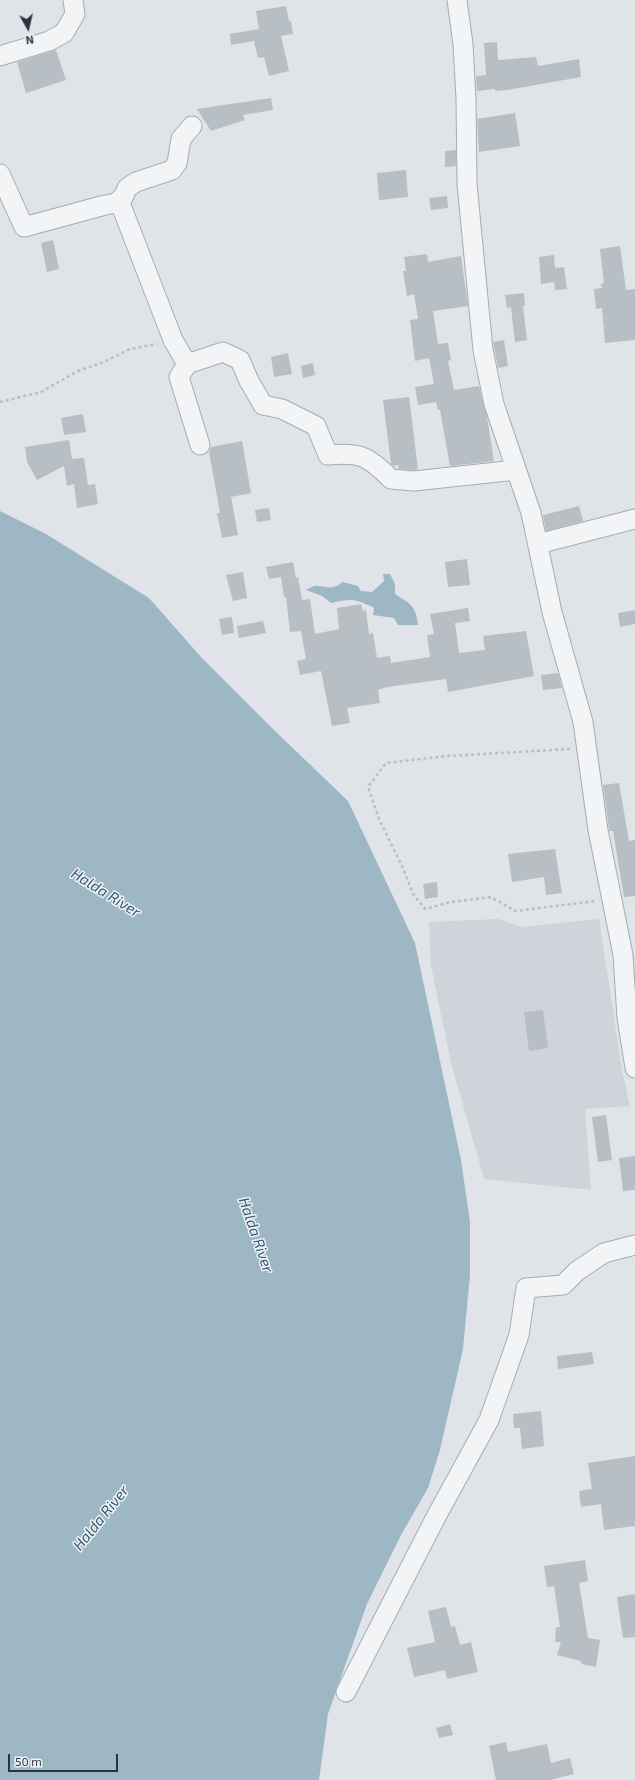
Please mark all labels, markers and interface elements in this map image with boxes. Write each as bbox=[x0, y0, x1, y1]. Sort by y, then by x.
north arrow bbox=[8, 8, 48, 48]
text: N bbox=[25, 33, 35, 47]
water label: Halda River bbox=[68, 865, 144, 921]
water label: Halda River bbox=[235, 1195, 277, 1275]
water label: Halda River bbox=[69, 1482, 133, 1554]
scale bar bbox=[10, 1746, 120, 1772]
text: 50 m bbox=[15, 1754, 42, 1768]

